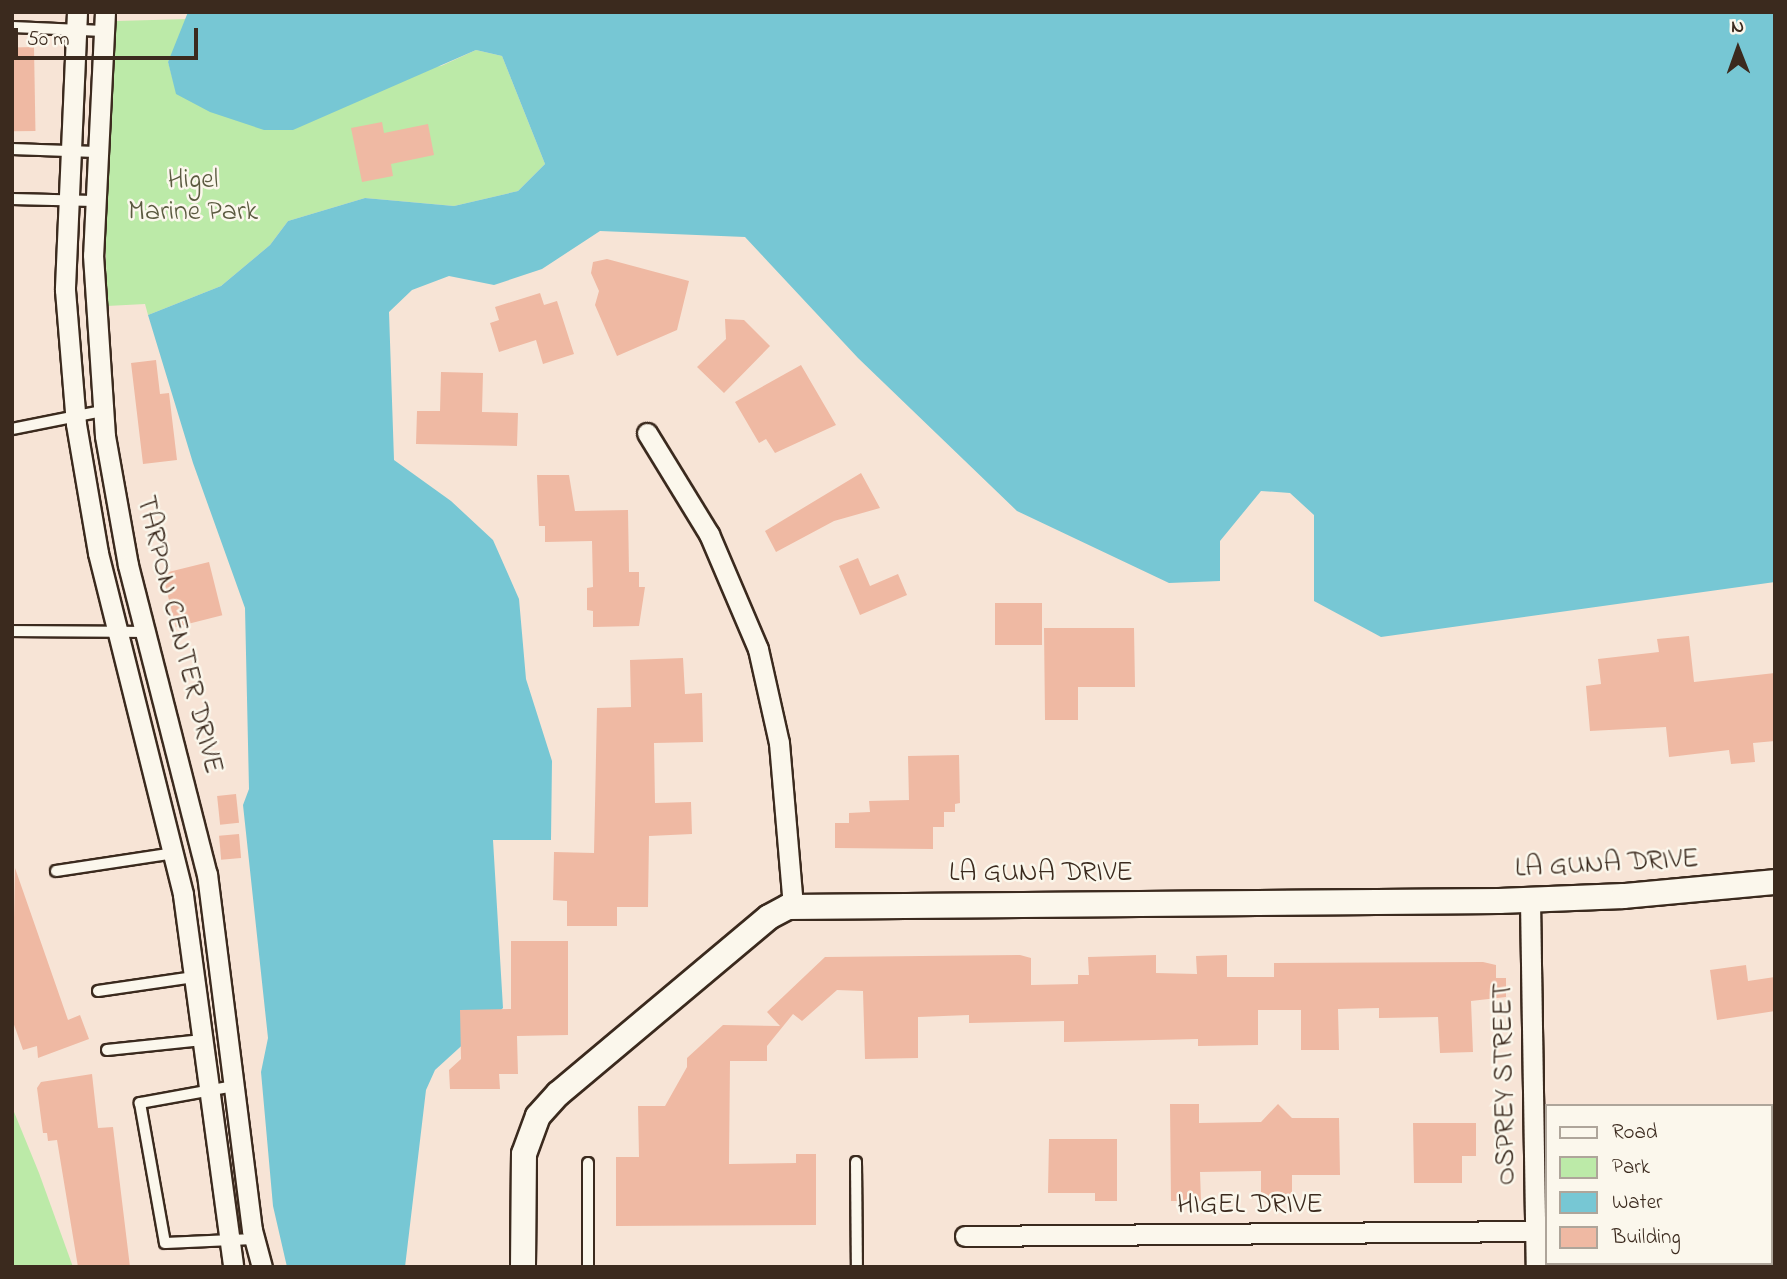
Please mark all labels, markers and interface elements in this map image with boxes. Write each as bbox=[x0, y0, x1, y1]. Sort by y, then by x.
scale bar bbox=[18, 14, 201, 58]
north arrow bbox=[1703, 14, 1773, 84]
text: N bbox=[1731, 14, 1744, 41]
text: 50 m bbox=[27, 25, 70, 55]
park label: Higel Marine Park bbox=[128, 164, 258, 230]
street label: TARPON CENTER DRIVE bbox=[127, 492, 229, 778]
street label: LA GUNA DRIVE bbox=[1514, 843, 1700, 887]
street label: LA GUNA DRIVE bbox=[949, 857, 1133, 891]
street label: OSPREY STREET bbox=[1487, 982, 1525, 1186]
legend bbox=[1546, 1104, 1773, 1265]
text: Road bbox=[1612, 1118, 1658, 1148]
text: Park bbox=[1612, 1153, 1650, 1183]
text: Water bbox=[1612, 1188, 1663, 1218]
street label: HIGEL DRIVE bbox=[1177, 1189, 1323, 1223]
text: Building bbox=[1612, 1223, 1681, 1253]

